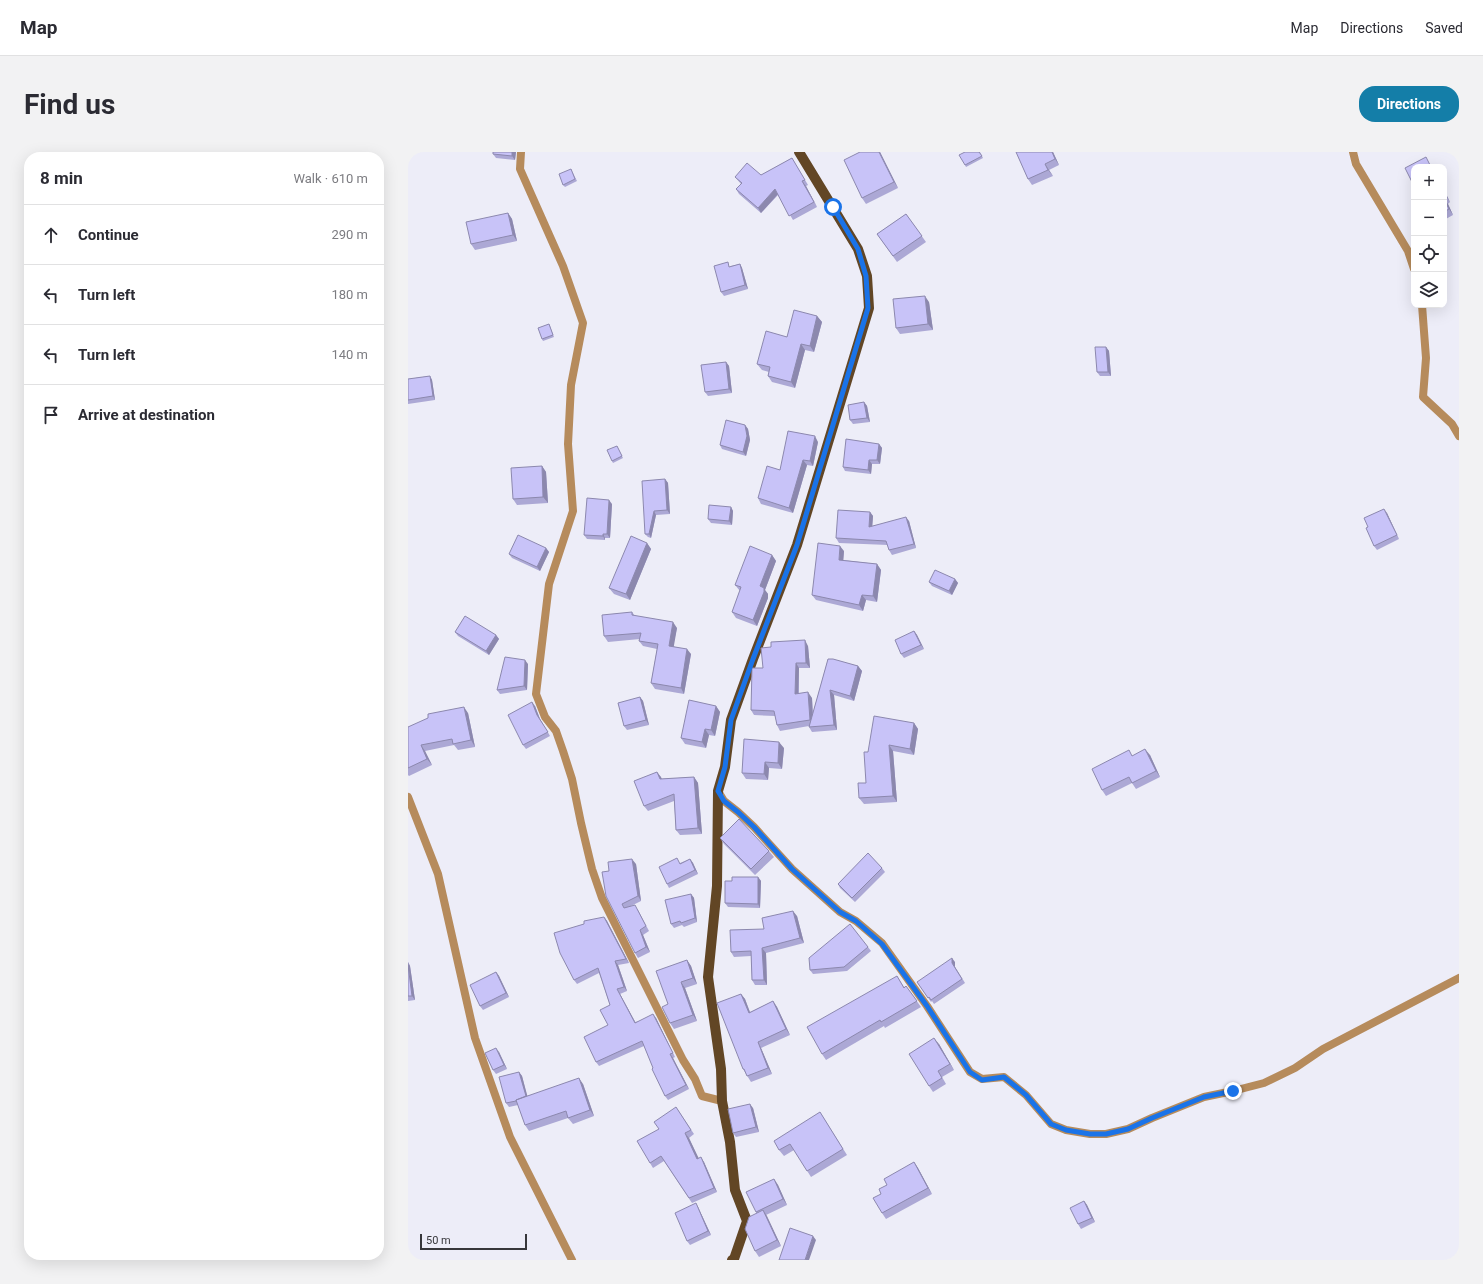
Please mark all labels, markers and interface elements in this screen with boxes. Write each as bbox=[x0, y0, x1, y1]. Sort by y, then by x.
text: Map bbox=[20, 16, 58, 39]
text: Map bbox=[1291, 20, 1318, 36]
text: Directions bbox=[1340, 20, 1403, 36]
text: Saved bbox=[1425, 20, 1463, 36]
button: Directions bbox=[1359, 86, 1459, 122]
text: Find us bbox=[24, 88, 115, 121]
map controls bbox=[1411, 164, 1447, 308]
button: + bbox=[1411, 164, 1447, 200]
text: 8 min bbox=[40, 168, 83, 188]
text: Walk · 610 m bbox=[293, 171, 368, 186]
route start bbox=[824, 198, 842, 216]
button: − bbox=[1411, 200, 1447, 236]
icon: ahead bbox=[40, 224, 62, 246]
text: Continue bbox=[78, 226, 139, 244]
text: 290 m bbox=[331, 227, 368, 242]
button: locate bbox=[1411, 236, 1447, 272]
button: layers bbox=[1411, 272, 1447, 308]
icon: left bbox=[40, 284, 62, 306]
text: Turn left bbox=[78, 286, 135, 304]
text: 180 m bbox=[331, 287, 368, 302]
icon: left bbox=[40, 344, 62, 366]
text: Turn left bbox=[78, 346, 135, 364]
text: 140 m bbox=[331, 347, 368, 362]
icon: arrive bbox=[40, 404, 62, 426]
text: Arrive at destination bbox=[78, 406, 215, 424]
route end bbox=[1224, 1082, 1242, 1100]
scale bar bbox=[420, 1232, 527, 1251]
text: 50 m bbox=[426, 1234, 451, 1247]

